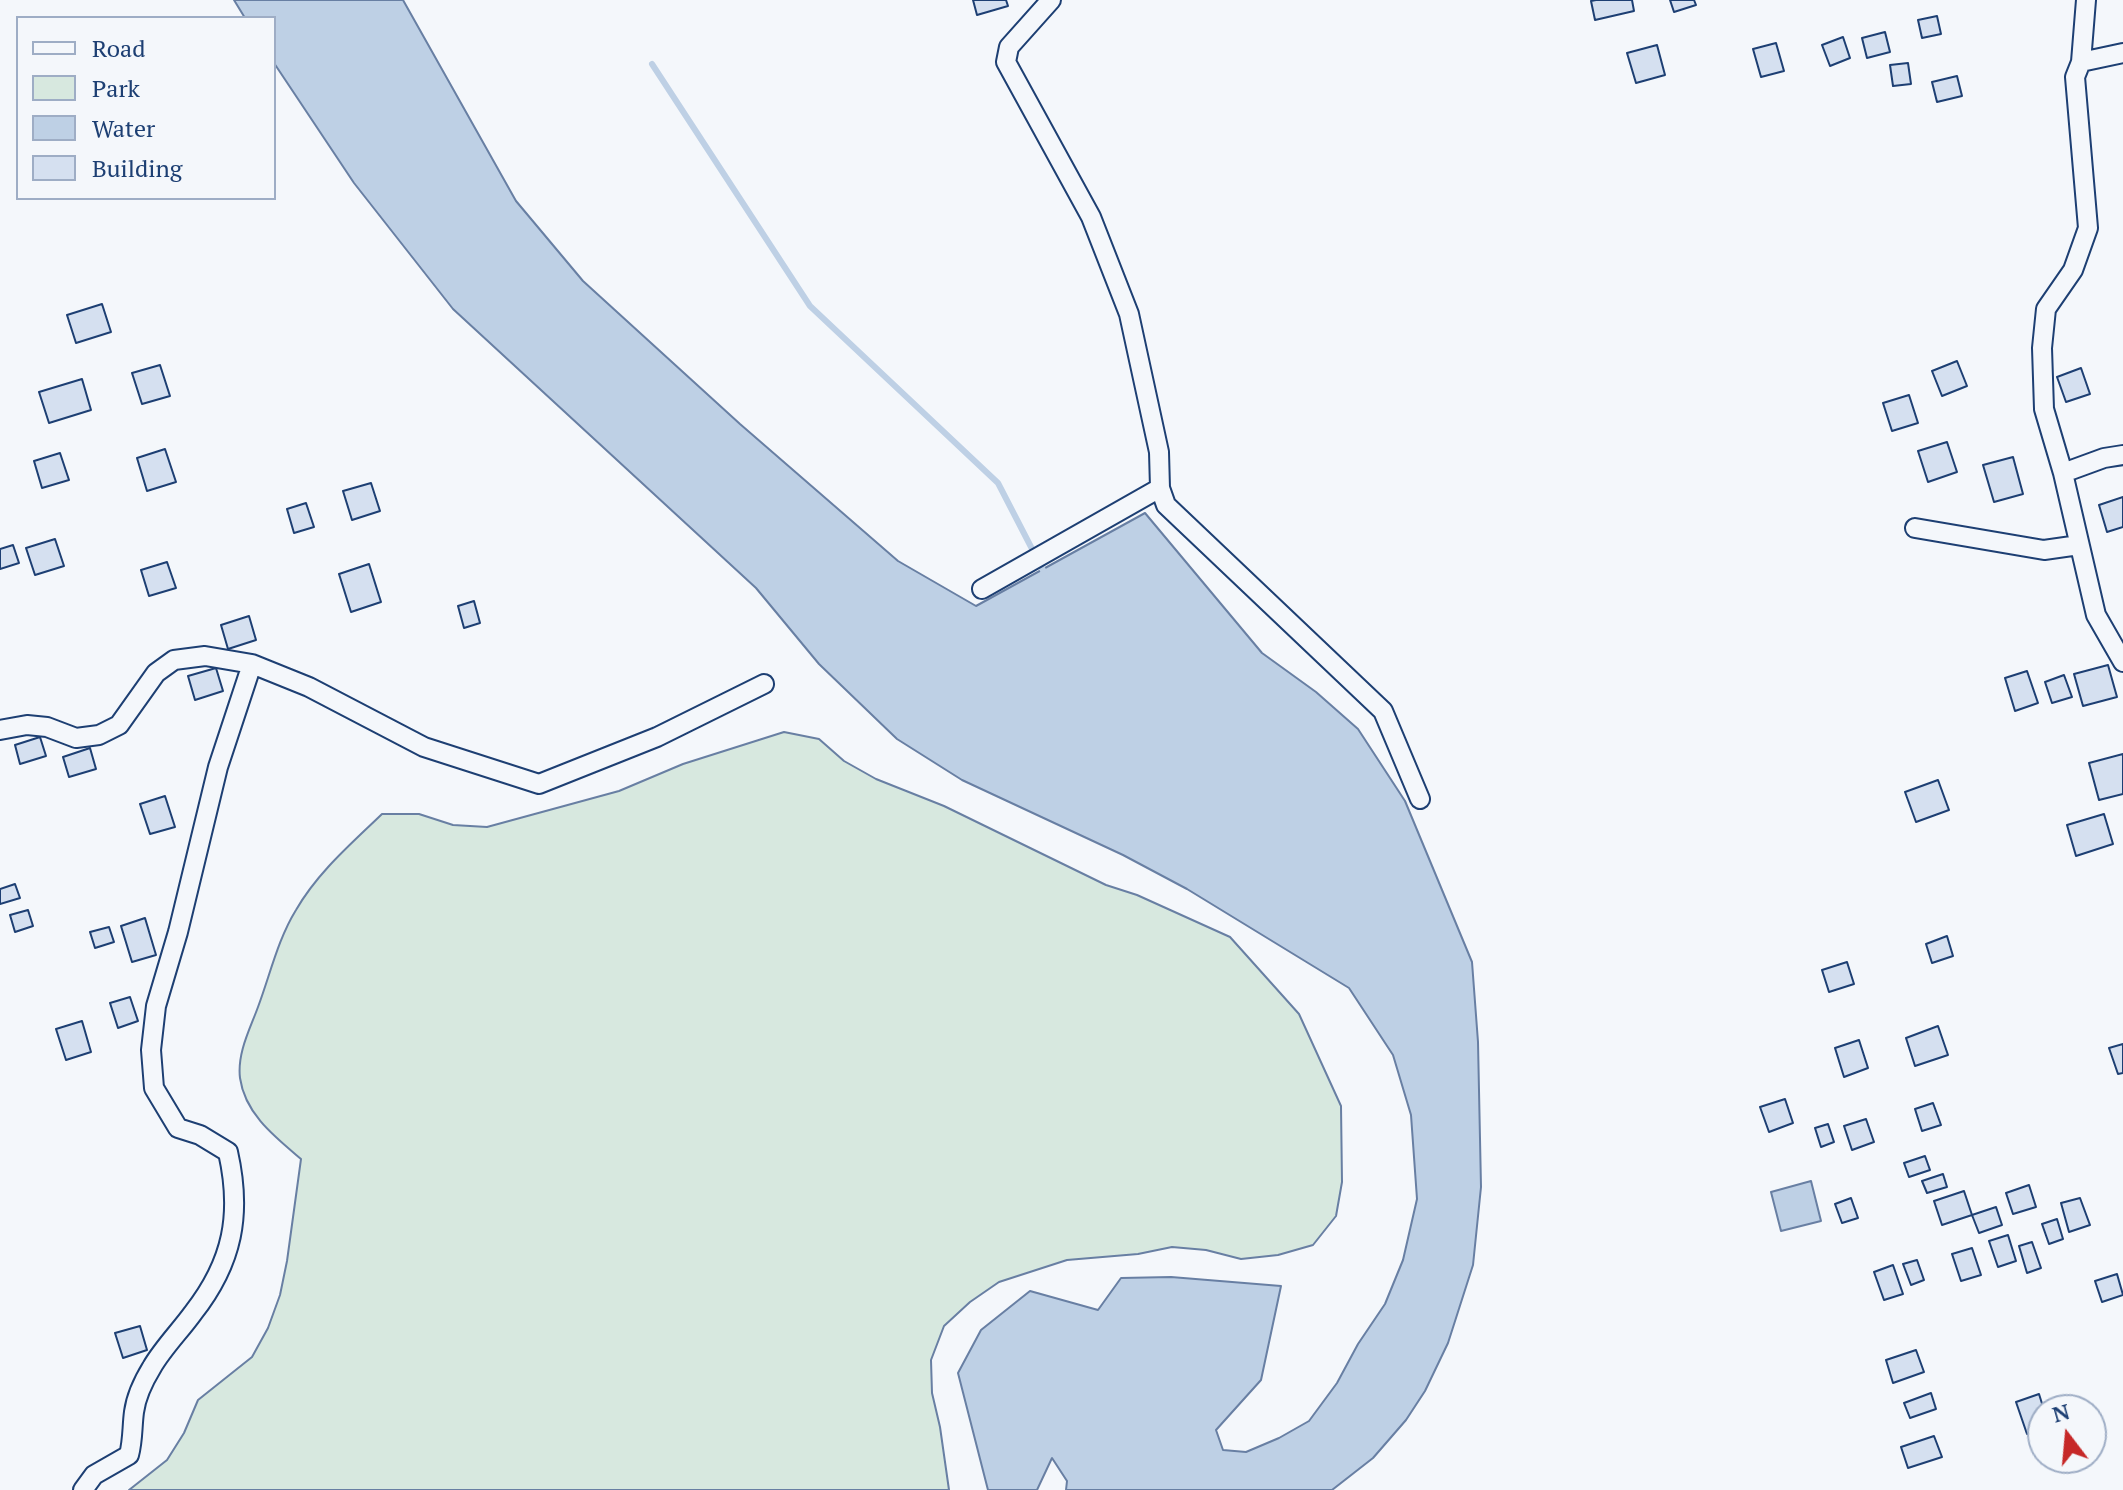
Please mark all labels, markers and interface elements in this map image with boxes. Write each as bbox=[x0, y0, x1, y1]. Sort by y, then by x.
legend bbox=[16, 16, 276, 200]
text: Road bbox=[92, 32, 146, 64]
text: Park bbox=[92, 72, 140, 104]
text: Water bbox=[92, 112, 155, 144]
text: Building bbox=[92, 152, 182, 184]
north arrow bbox=[2027, 1394, 2107, 1474]
text: N bbox=[2049, 1396, 2073, 1429]

